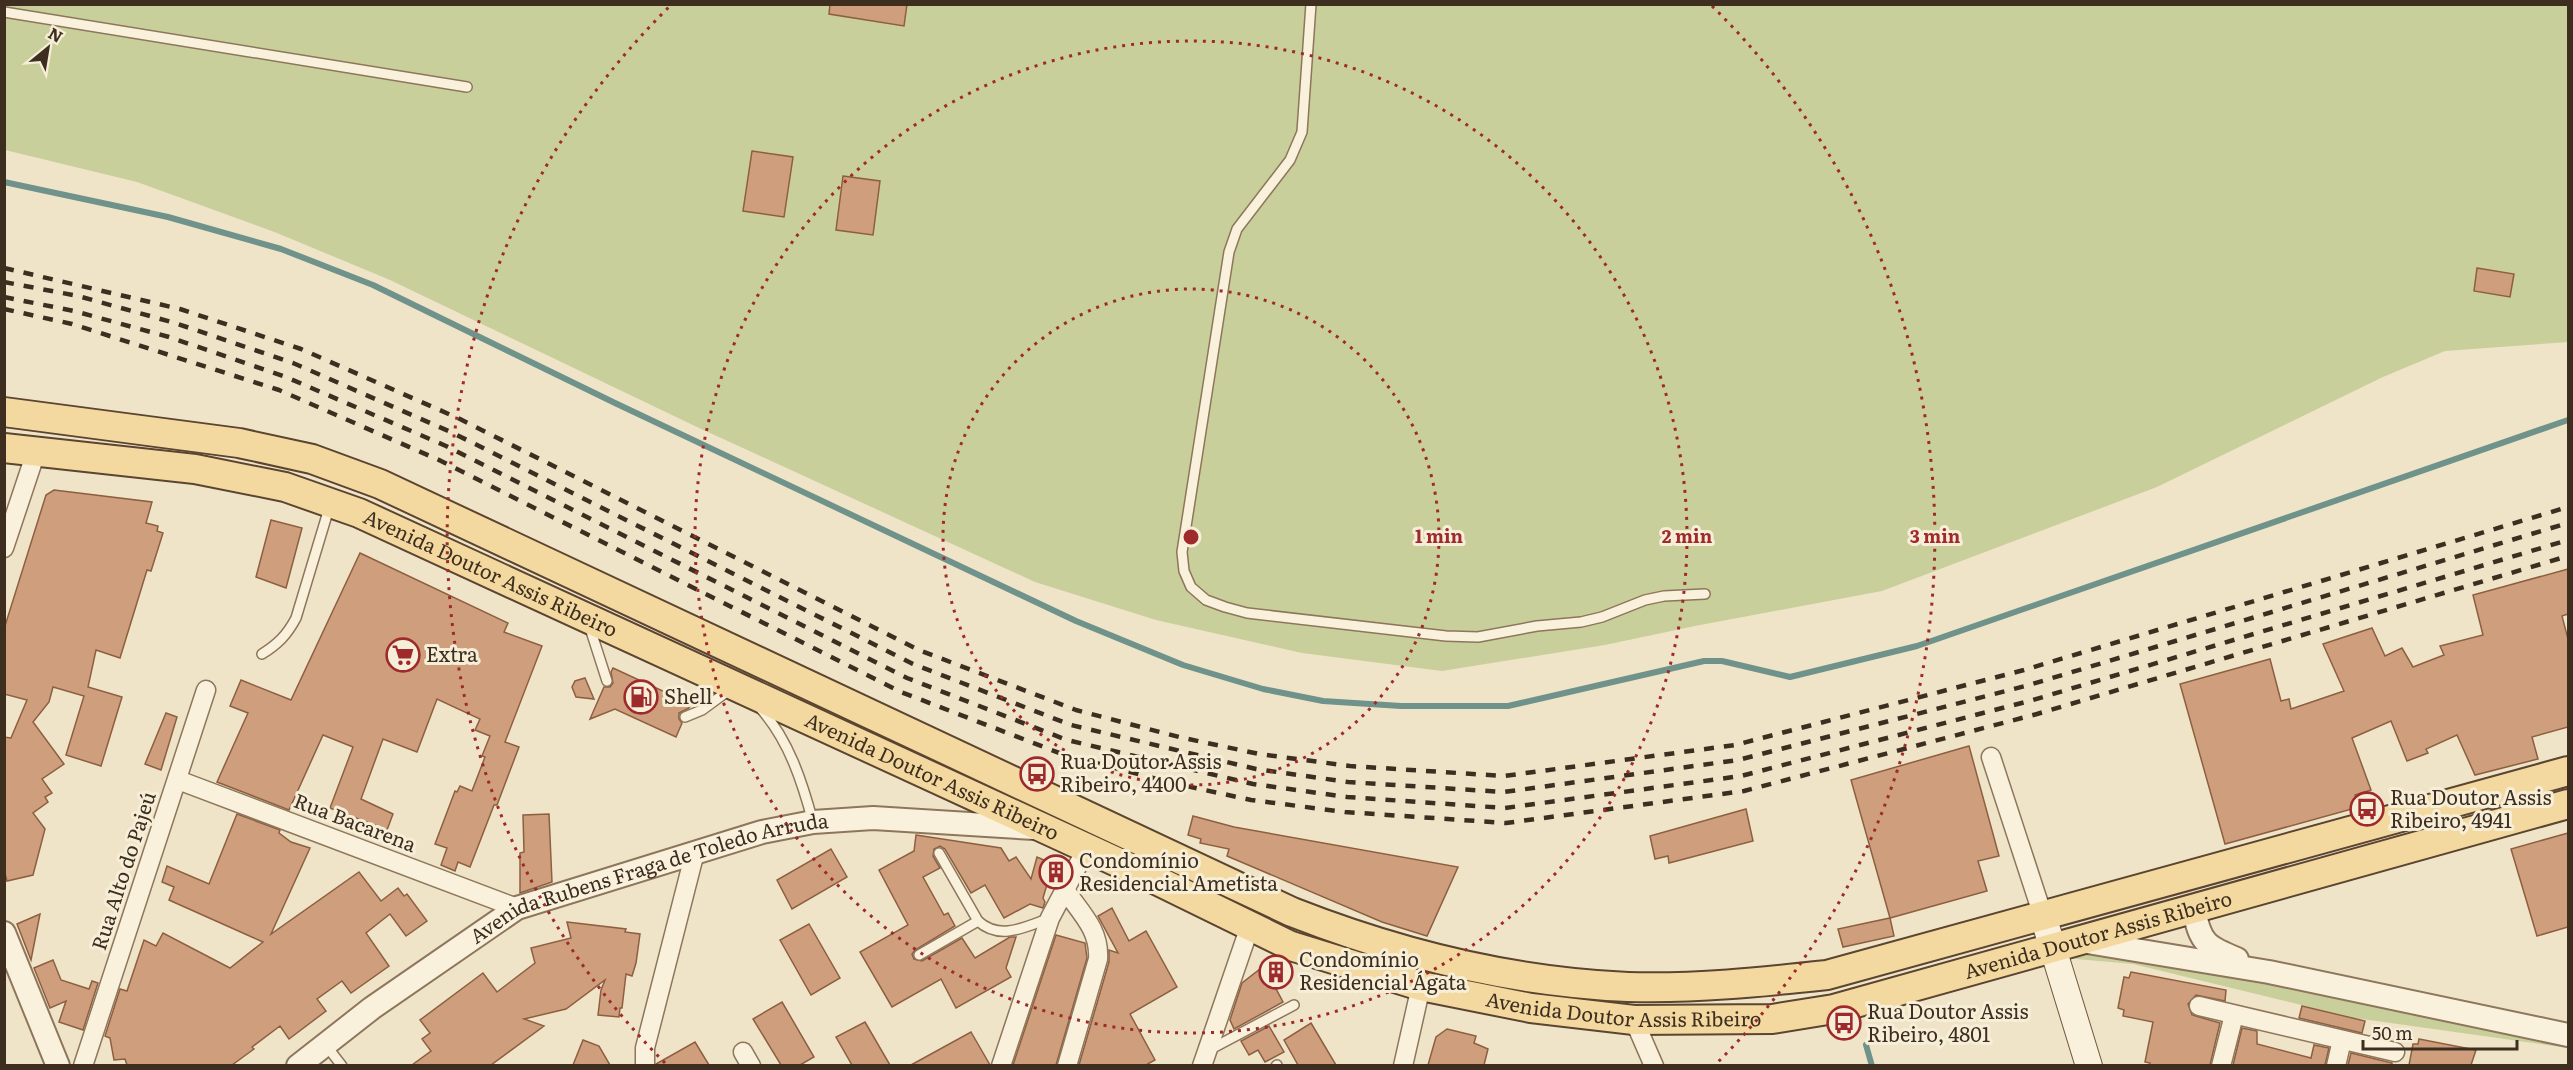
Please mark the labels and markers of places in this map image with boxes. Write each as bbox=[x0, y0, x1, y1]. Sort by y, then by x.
centre of rings bbox=[1181, 527, 1201, 547]
supermarket icon: Extra bbox=[385, 637, 421, 673]
place label: Extra bbox=[426, 638, 478, 668]
fuel station icon: Shell bbox=[623, 679, 659, 715]
place label: Shell bbox=[664, 680, 713, 710]
place label: Rua Doutor Assis Ribeiro, 4400 bbox=[1060, 745, 1222, 798]
bus stop icon: Rua Doutor Assis Ribeiro, 4400 bbox=[1019, 756, 1055, 792]
place label: Rua Doutor Assis Ribeiro, 4941 bbox=[2390, 781, 2552, 834]
bus stop icon: Rua Doutor Assis Ribeiro, 4941 bbox=[2349, 791, 2385, 827]
place label: Condomínio Residencial Ametista bbox=[1079, 844, 1278, 897]
building icon: Condomínio Residencial Ametista bbox=[1038, 854, 1074, 890]
place label: Condomínio Residencial Ágata bbox=[1299, 943, 1467, 996]
building icon: Condomínio Residencial Ágata bbox=[1258, 954, 1294, 990]
place label: Rua Doutor Assis Ribeiro, 4801 bbox=[1867, 995, 2029, 1048]
bus stop icon: Rua Doutor Assis Ribeiro, 4801 bbox=[1826, 1005, 1862, 1041]

